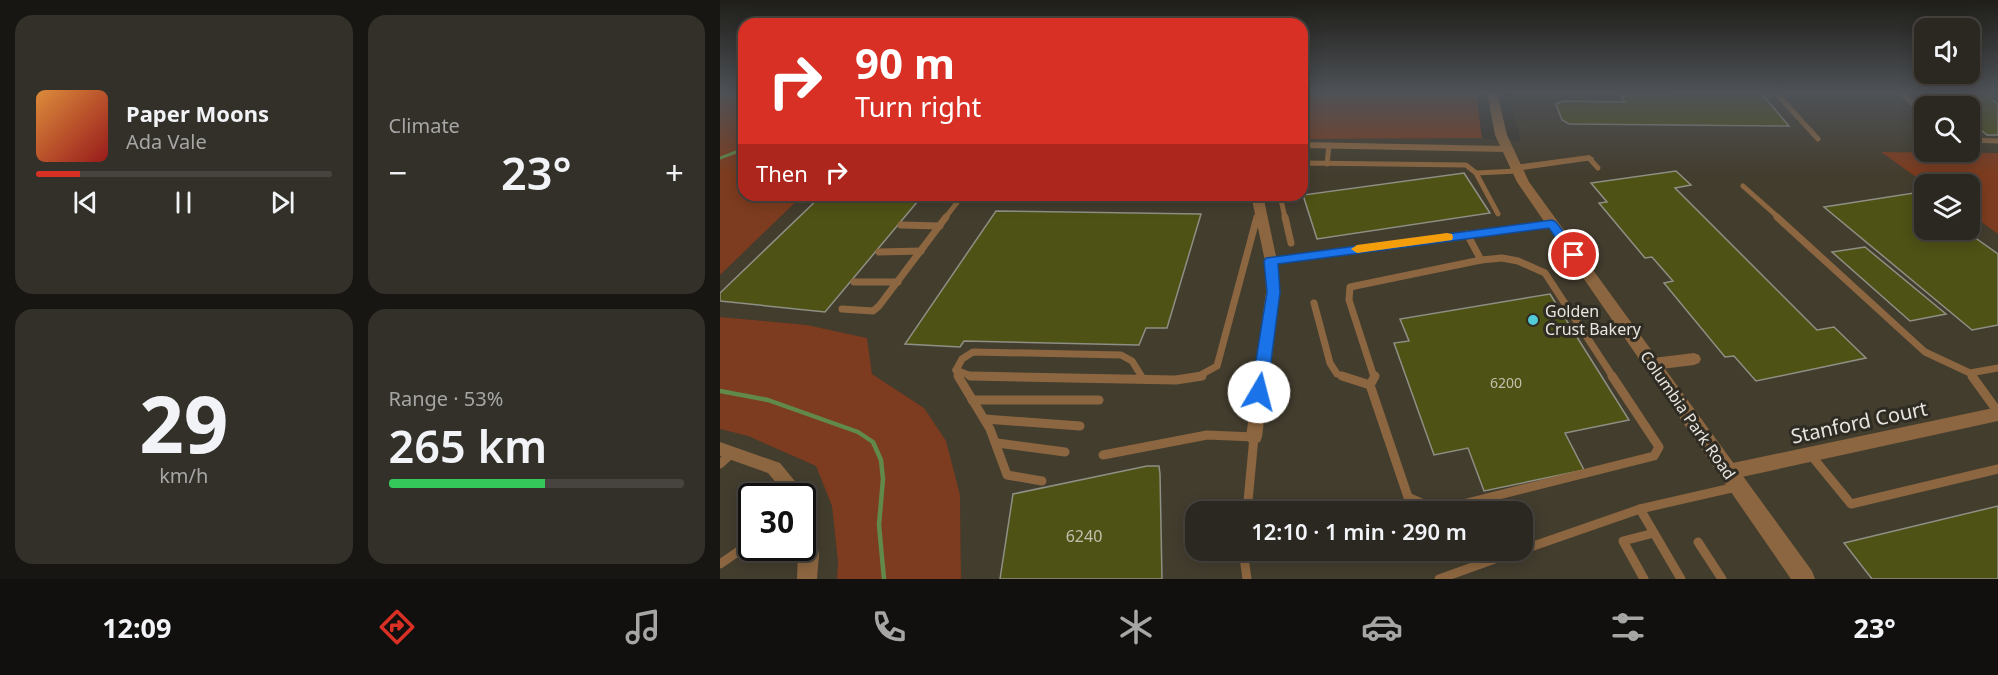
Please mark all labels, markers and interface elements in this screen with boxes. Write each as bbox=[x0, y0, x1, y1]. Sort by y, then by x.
map controls bbox=[1914, 18, 1980, 240]
button: sound bbox=[1914, 18, 1980, 84]
text: 90 m bbox=[855, 34, 955, 91]
icon: right bbox=[756, 42, 834, 120]
text: Turn right bbox=[855, 88, 981, 125]
button: search bbox=[1914, 96, 1980, 162]
text: Paper Moons bbox=[126, 98, 269, 128]
text: Climate bbox=[389, 112, 460, 139]
text: Ada Vale bbox=[126, 128, 207, 155]
text: 23° bbox=[501, 142, 572, 203]
text: − bbox=[389, 150, 407, 195]
text: + bbox=[665, 150, 684, 195]
icon: right bbox=[820, 156, 853, 189]
text: Then bbox=[756, 158, 808, 188]
button: layers bbox=[1914, 174, 1980, 240]
icon: previous bbox=[69, 186, 102, 219]
icon: pause bbox=[167, 186, 200, 219]
icon: next bbox=[266, 186, 299, 219]
pin bbox=[1548, 229, 1599, 280]
icon: arrive bbox=[1557, 238, 1590, 271]
place label: Golden Crust Bakery bbox=[1545, 300, 1642, 340]
marker: Golden Crust Bakery bbox=[1526, 313, 1540, 327]
street label: Columbia Park Road bbox=[1635, 346, 1741, 484]
position arrow bbox=[1227, 360, 1291, 424]
text: 29 bbox=[139, 370, 228, 476]
house number: 6200 bbox=[1490, 373, 1522, 392]
text: Range · 53% bbox=[389, 385, 503, 412]
street label: Stanford Court bbox=[1788, 394, 1930, 450]
text: 265 km bbox=[389, 415, 547, 476]
text: km/h bbox=[159, 462, 208, 489]
speed limit sign: 30 bbox=[738, 483, 816, 561]
text: 12:10 · 1 min · 290 m bbox=[1251, 516, 1467, 546]
house number: 6240 bbox=[1066, 525, 1102, 547]
icon: directions bbox=[376, 606, 418, 648]
icon: music bbox=[622, 606, 664, 648]
icon: phone bbox=[868, 606, 910, 648]
icon: climate bbox=[1115, 606, 1157, 648]
icon: car bbox=[1361, 606, 1403, 648]
icon: filters bbox=[1607, 606, 1649, 648]
text: 12:09 bbox=[102, 609, 172, 646]
text: 23° bbox=[1853, 609, 1896, 646]

